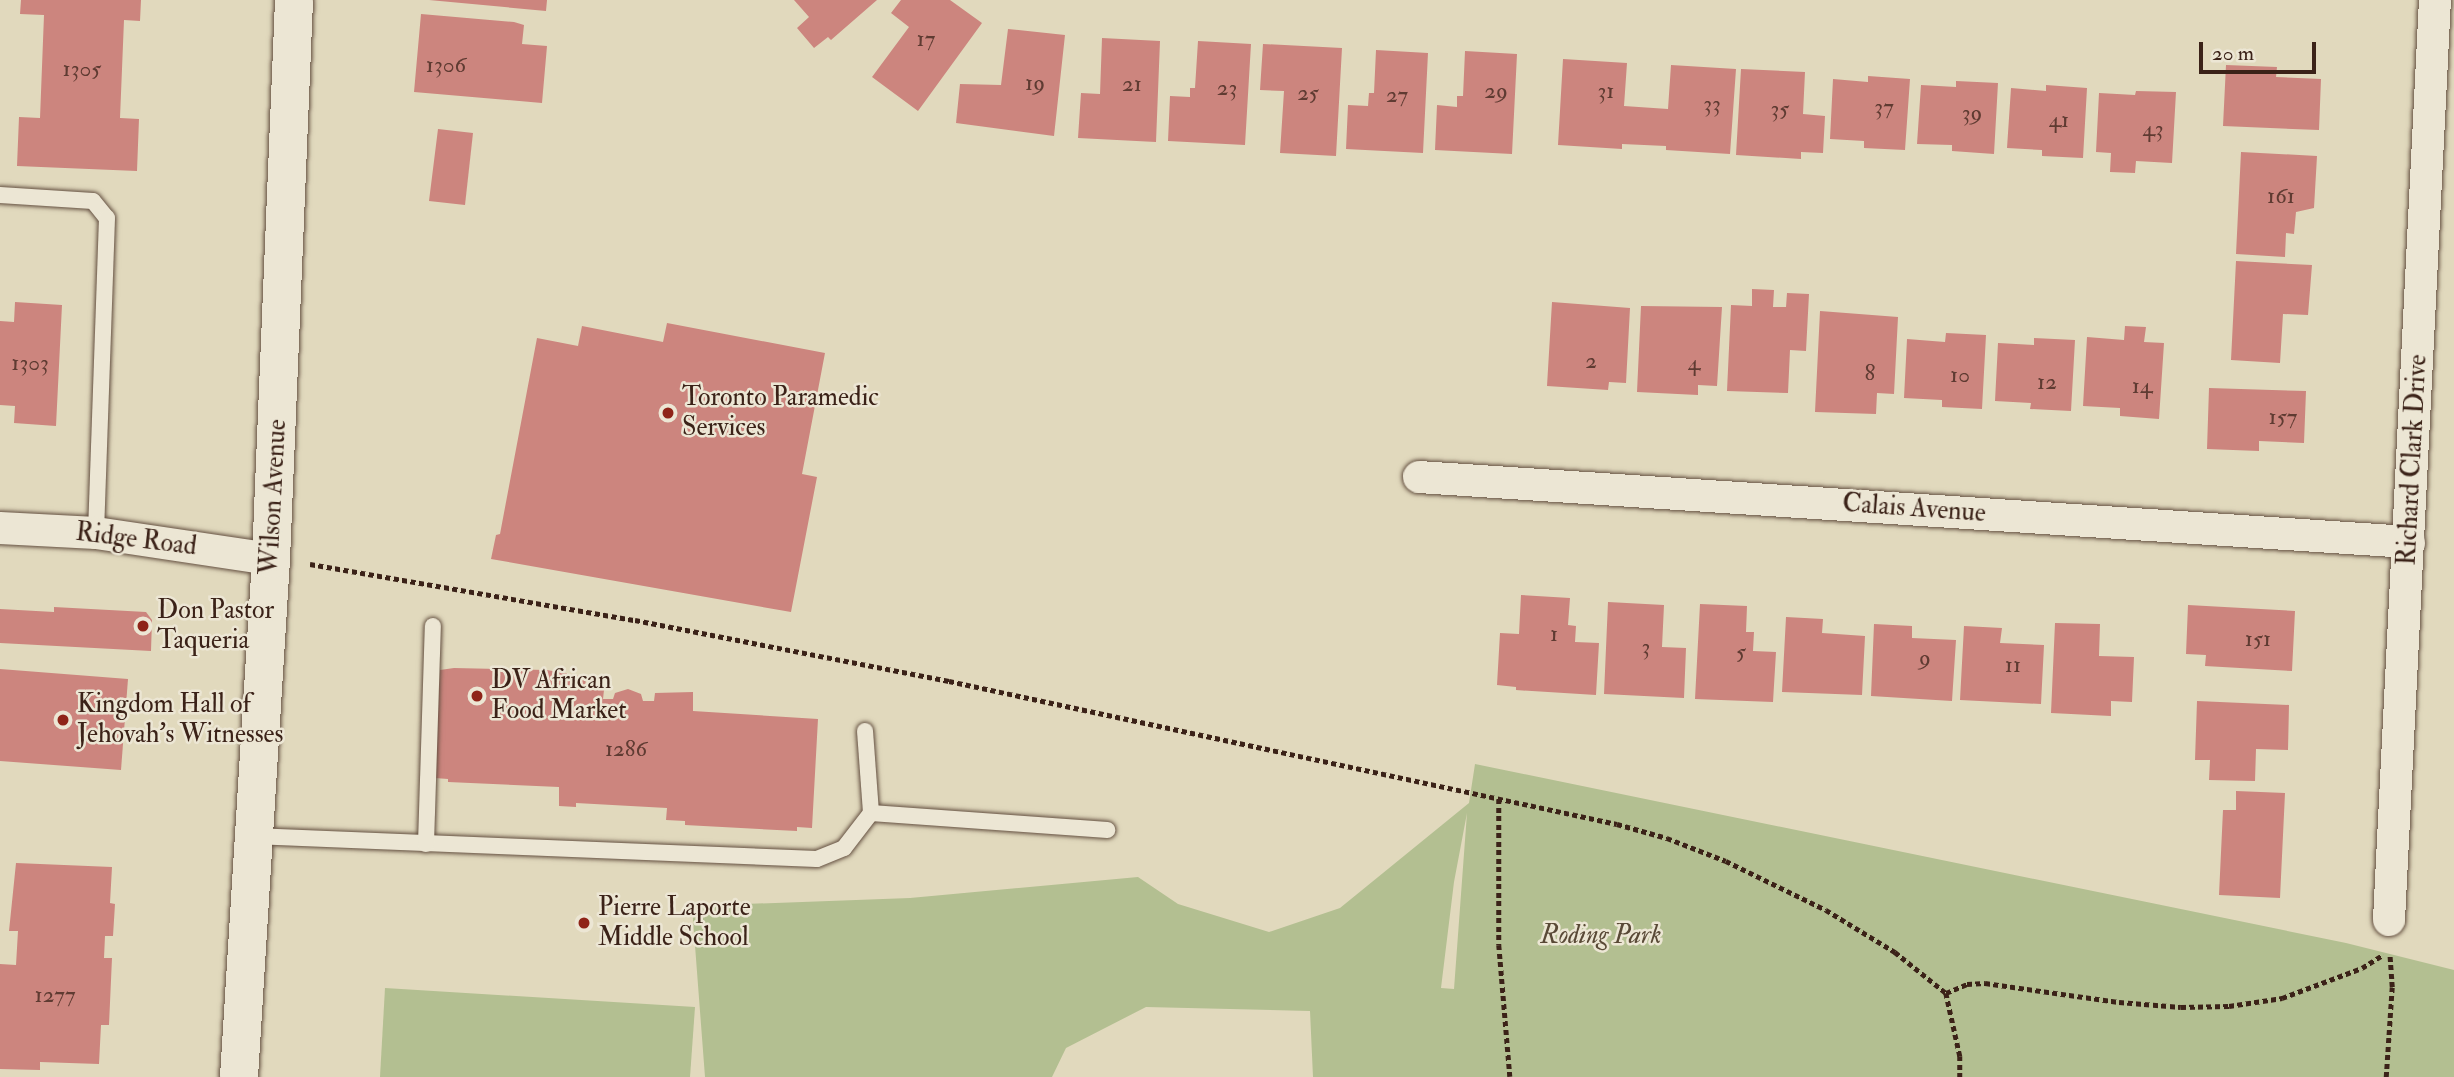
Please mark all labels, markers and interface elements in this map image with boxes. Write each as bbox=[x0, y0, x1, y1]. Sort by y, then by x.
house number: 17 bbox=[917, 25, 935, 53]
scale bar bbox=[2202, 28, 2319, 72]
text: 20 m bbox=[2212, 40, 2254, 67]
house number: 1306 bbox=[426, 51, 466, 79]
house number: 1305 bbox=[63, 55, 101, 83]
house number: 19 bbox=[1025, 69, 1045, 97]
house number: 21 bbox=[1122, 70, 1142, 98]
house number: 23 bbox=[1217, 74, 1237, 102]
house number: 29 bbox=[1484, 77, 1508, 105]
house number: 31 bbox=[1597, 77, 1615, 105]
house number: 25 bbox=[1297, 79, 1319, 107]
house number: 27 bbox=[1386, 81, 1408, 109]
house number: 33 bbox=[1703, 90, 1721, 118]
house number: 37 bbox=[1874, 93, 1894, 121]
house number: 35 bbox=[1771, 95, 1789, 123]
house number: 39 bbox=[1962, 99, 1982, 127]
house number: 41 bbox=[2049, 106, 2069, 134]
house number: 43 bbox=[2142, 115, 2164, 143]
house number: 161 bbox=[2267, 182, 2295, 210]
house number: 2 bbox=[1585, 347, 1597, 375]
house number: 1303 bbox=[11, 349, 49, 377]
house number: 4 bbox=[1688, 349, 1700, 377]
street label: Richard Clark Drive bbox=[2392, 354, 2434, 566]
house number: 8 bbox=[1865, 359, 1875, 387]
house number: 10 bbox=[1950, 361, 1970, 389]
house number: 12 bbox=[2037, 368, 2057, 396]
house number: 14 bbox=[2132, 372, 2152, 400]
place label: Toronto Paramedic Services bbox=[682, 382, 879, 444]
house number: 157 bbox=[2269, 403, 2297, 431]
marker: Toronto Paramedic Services bbox=[660, 405, 676, 421]
street label: Wilson Avenue bbox=[254, 418, 294, 576]
street label: Calais Avenue bbox=[1841, 488, 1987, 530]
street label: Ridge Road bbox=[74, 517, 198, 563]
place label: Don Pastor Taqueria bbox=[157, 595, 274, 656]
marker: Don Pastor Taqueria bbox=[135, 618, 151, 634]
house number: 1 bbox=[1550, 620, 1558, 648]
house number: 151 bbox=[2245, 625, 2271, 653]
house number: 3 bbox=[1642, 633, 1650, 661]
house number: 5 bbox=[1736, 638, 1746, 666]
house number: 9 bbox=[1919, 644, 1931, 672]
house number: 11 bbox=[2005, 651, 2021, 679]
place label: DV African Food Market bbox=[491, 665, 627, 726]
marker: DV African Food Market bbox=[469, 688, 485, 704]
place label: Kingdom Hall of Jehovah's Witnesses bbox=[77, 689, 283, 750]
marker: Kingdom Hall of Jehovah's Witnesses bbox=[55, 712, 71, 728]
house number: 1286 bbox=[605, 735, 647, 763]
place label: Pierre Laporte Middle School bbox=[598, 892, 751, 954]
marker: Pierre Laporte Middle School bbox=[576, 915, 592, 931]
park label: Roding Park bbox=[1541, 920, 1661, 952]
house number: 1277 bbox=[35, 981, 75, 1009]

